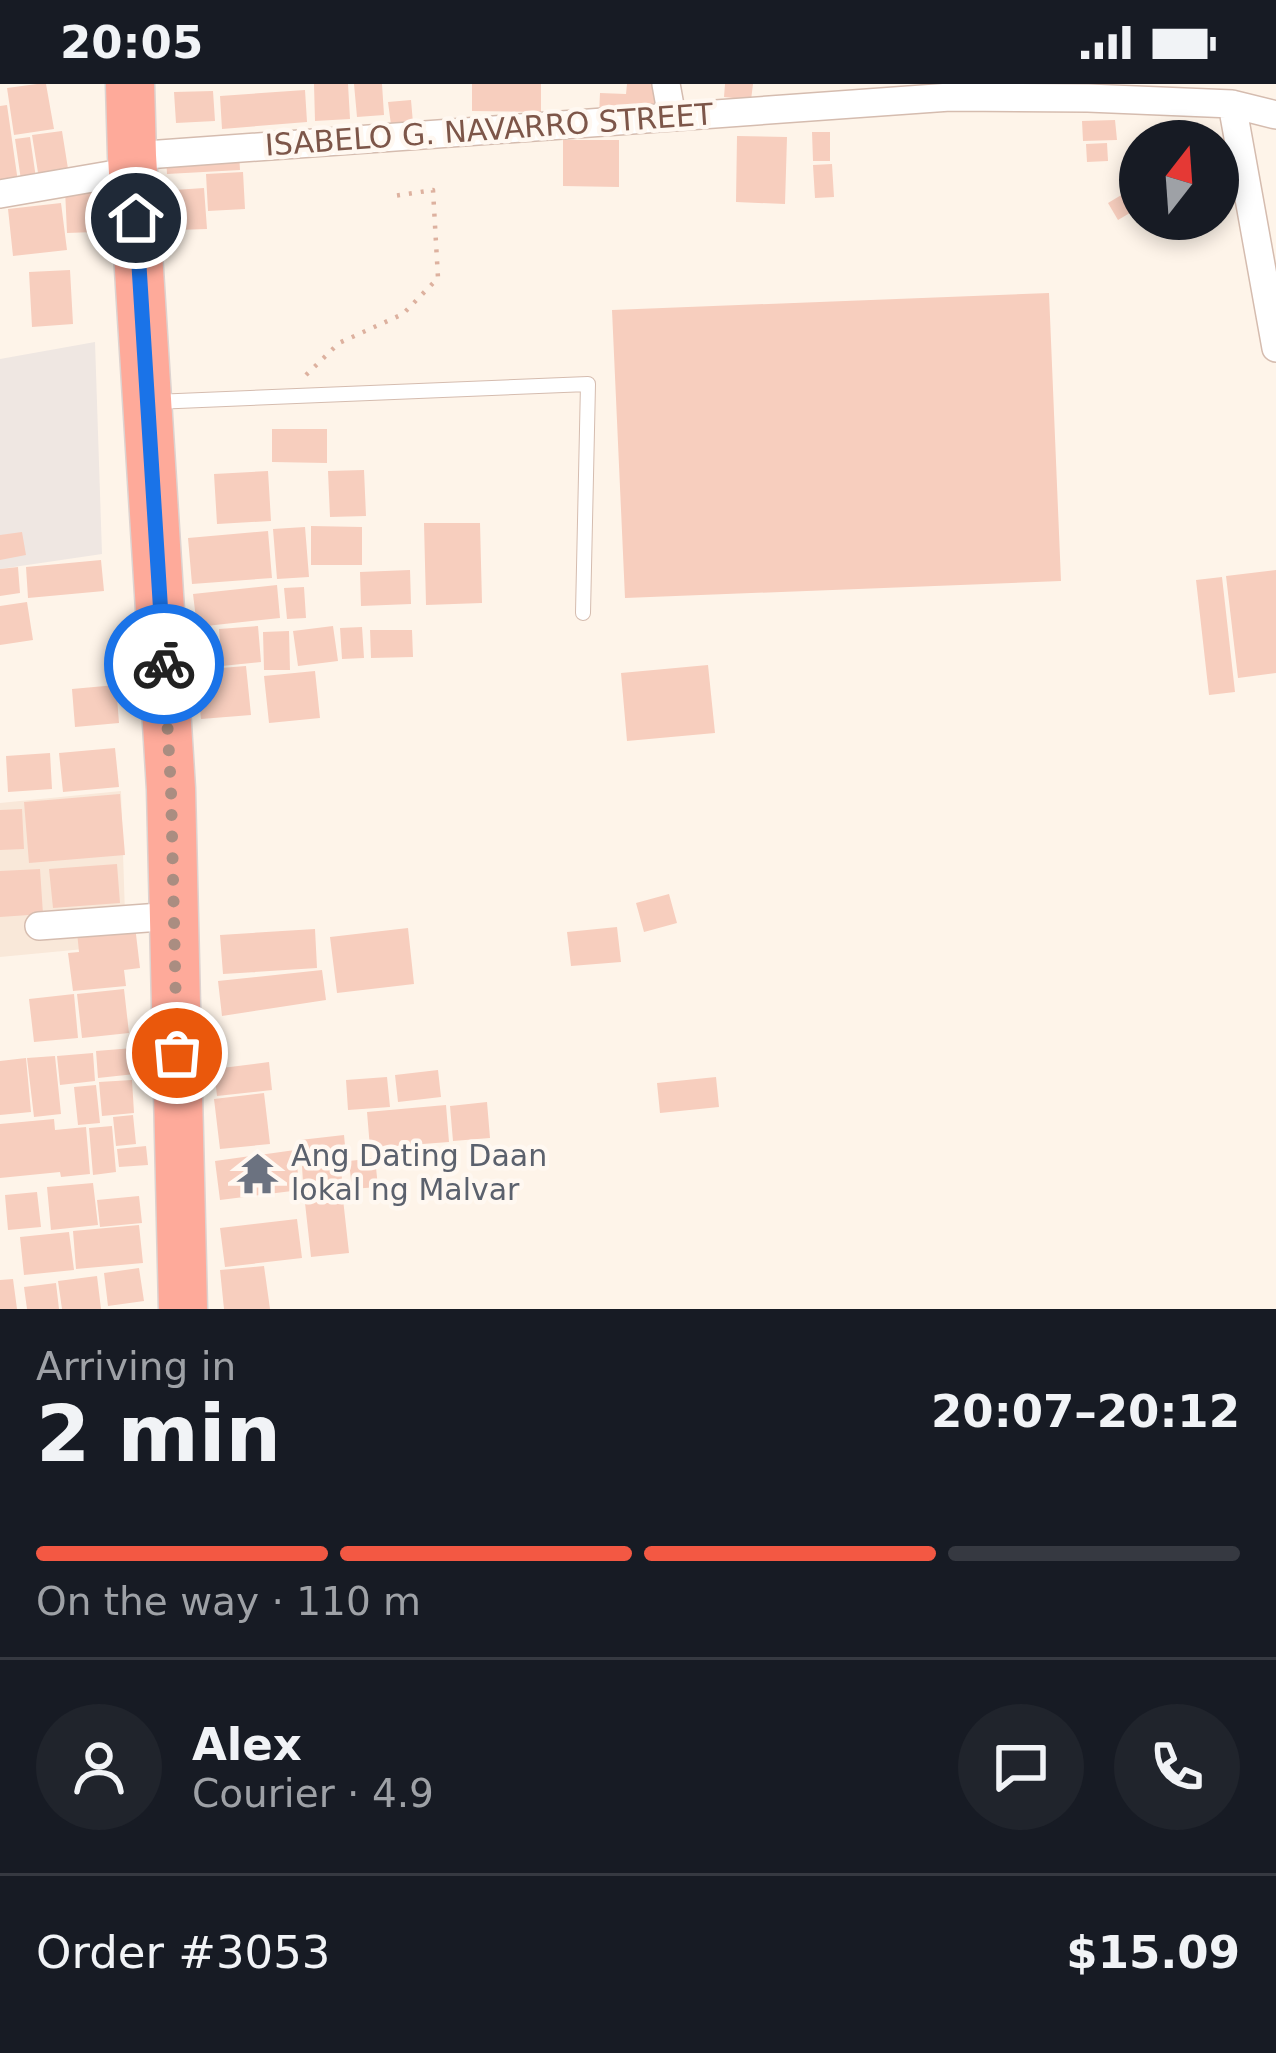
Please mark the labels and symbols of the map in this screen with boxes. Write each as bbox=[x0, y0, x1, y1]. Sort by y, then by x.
street label: ISABELO G. NAVARRO STREET bbox=[264, 96, 715, 163]
north arrow bbox=[1119, 120, 1239, 240]
pin bbox=[85, 167, 187, 269]
courier bbox=[104, 604, 224, 724]
pin bbox=[126, 1002, 228, 1104]
place label: Ang Dating Daan lokal ng Malvar bbox=[291, 1138, 547, 1207]
temple icon: Ang Dating Daan lokal ng Malvar bbox=[234, 1150, 280, 1196]

